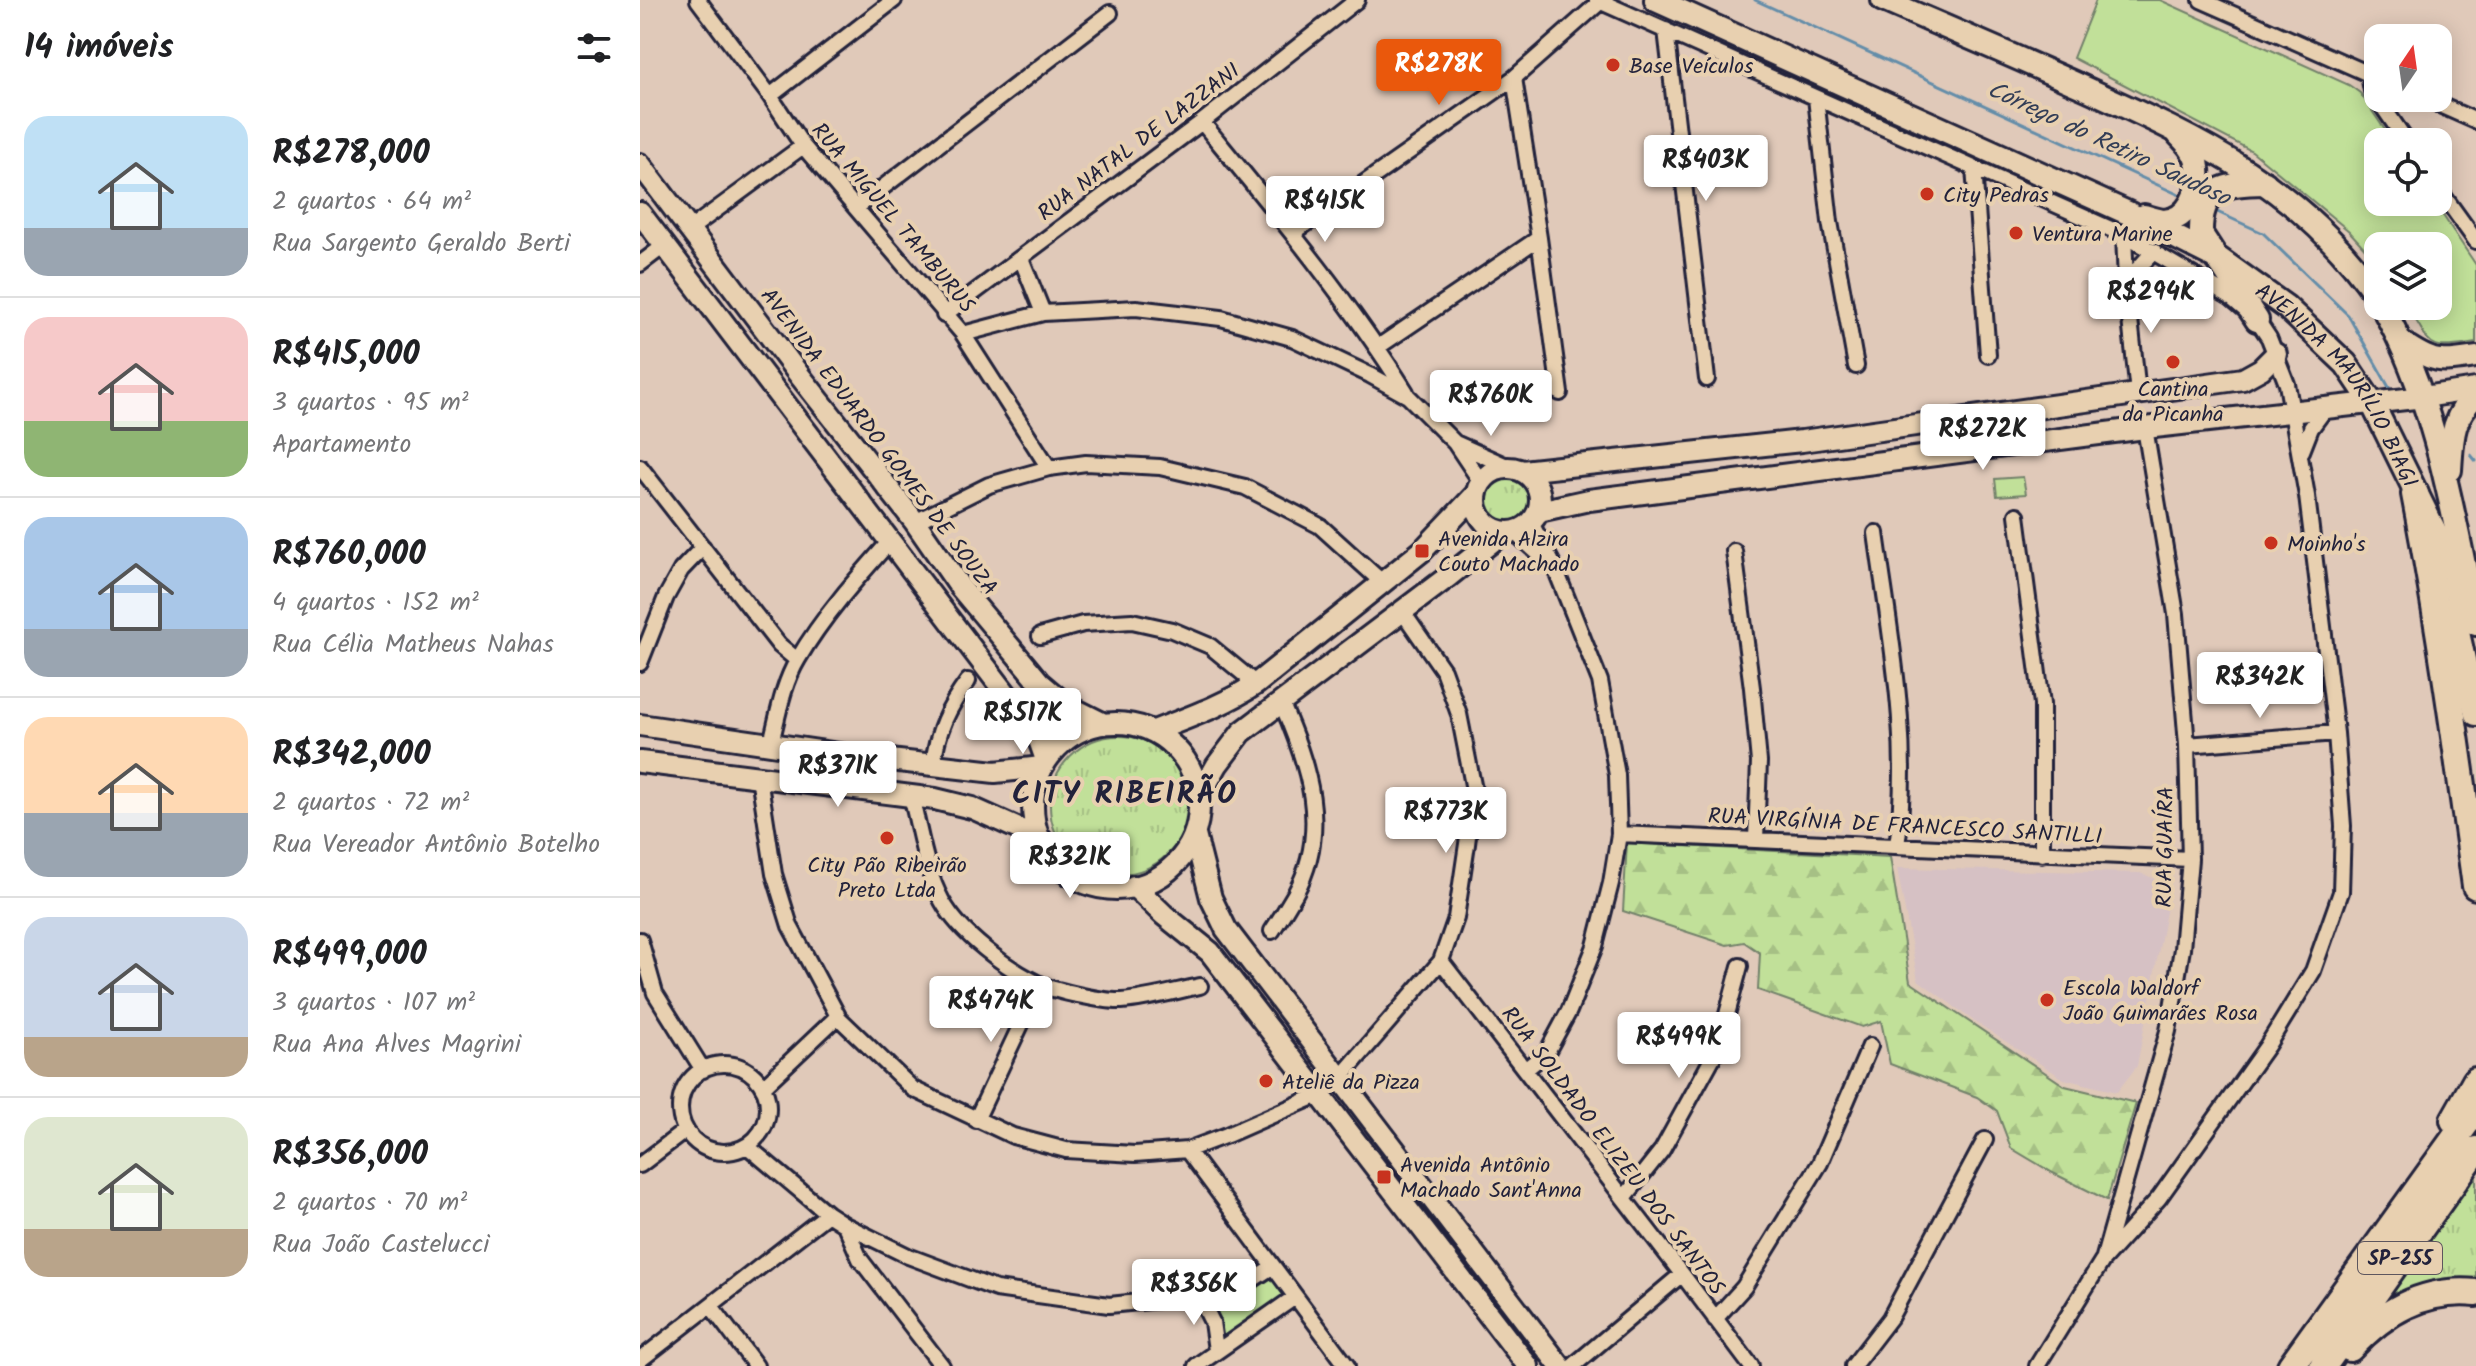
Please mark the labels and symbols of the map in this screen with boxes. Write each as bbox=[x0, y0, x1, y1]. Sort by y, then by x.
north arrow bbox=[2364, 24, 2452, 112]
pin: R$278K bbox=[1374, 39, 1504, 107]
place label: Base Veículos bbox=[1629, 50, 1754, 85]
street label: RUA NATAL DE LAZZANI bbox=[1031, 55, 1248, 231]
marker: Base Veículos bbox=[1604, 56, 1622, 74]
water label: Córrego do Retiro Saudoso bbox=[1980, 71, 2238, 219]
street label: RUA MIGUEL TAMBURUS bbox=[802, 115, 983, 322]
pin: R$403K bbox=[1641, 135, 1771, 203]
pin: R$415K bbox=[1260, 176, 1390, 244]
place label: City Pedras bbox=[1943, 179, 2049, 214]
marker: City Pedras bbox=[1918, 185, 1936, 203]
place label: Ventura Marine bbox=[2032, 218, 2173, 253]
marker: Ventura Marine bbox=[2007, 224, 2025, 242]
pin: R$294K bbox=[2086, 267, 2216, 335]
street label: AVENIDA MAURÍLIO BIAGI bbox=[2247, 275, 2426, 494]
street label: AVENIDA EDUARDO GOMES DE SOUZA bbox=[750, 281, 1006, 604]
marker: Cantina da Picanha bbox=[2164, 353, 2182, 371]
pin: R$760K bbox=[1426, 370, 1556, 438]
place label: Cantina da Picanha bbox=[2122, 373, 2224, 433]
pin: R$272K bbox=[1918, 404, 2048, 472]
place label: Avenida Alzira Couto Machado bbox=[1438, 523, 1580, 583]
place label: Moinho's bbox=[2287, 528, 2366, 563]
marker: Moinho's bbox=[2262, 534, 2280, 552]
marker: Avenida Alzira Couto Machado bbox=[1413, 542, 1431, 560]
pin: R$342K bbox=[2195, 652, 2325, 720]
pin: R$517K bbox=[958, 688, 1088, 756]
pin: R$371K bbox=[773, 741, 903, 809]
district label: CITY RIBEIRÃO bbox=[1012, 771, 1238, 819]
street label: RUA GUAÍRA bbox=[2148, 786, 2185, 908]
pin: R$773K bbox=[1381, 787, 1511, 855]
street label: RUA VIRGÍNIA DE FRANCESCO SANTILLI bbox=[1707, 800, 2103, 855]
marker: City Pão Ribeirão Preto Ltda bbox=[878, 829, 896, 847]
pin: R$321K bbox=[1005, 832, 1135, 900]
place label: City Pão Ribeirão Preto Ltda bbox=[807, 849, 967, 909]
place label: Escola Waldorf João Guimarães Rosa bbox=[2063, 972, 2258, 1032]
pin: R$474K bbox=[926, 976, 1056, 1044]
marker: Escola Waldorf João Guimarães Rosa bbox=[2038, 991, 2056, 1009]
street label: RUA SOLDADO ELIZEU DOS SANTOS bbox=[1491, 999, 1733, 1304]
pin: R$499K bbox=[1614, 1012, 1744, 1080]
place label: Ateliê da Pizza bbox=[1282, 1066, 1420, 1101]
marker: Ateliê da Pizza bbox=[1257, 1072, 1275, 1090]
place label: Avenida Antônio Machado Sant'Anna bbox=[1400, 1149, 1582, 1209]
marker: Avenida Antônio Machado Sant'Anna bbox=[1375, 1168, 1393, 1186]
road number: SP-255 bbox=[2358, 1242, 2442, 1274]
pin: R$356K bbox=[1129, 1259, 1259, 1327]

